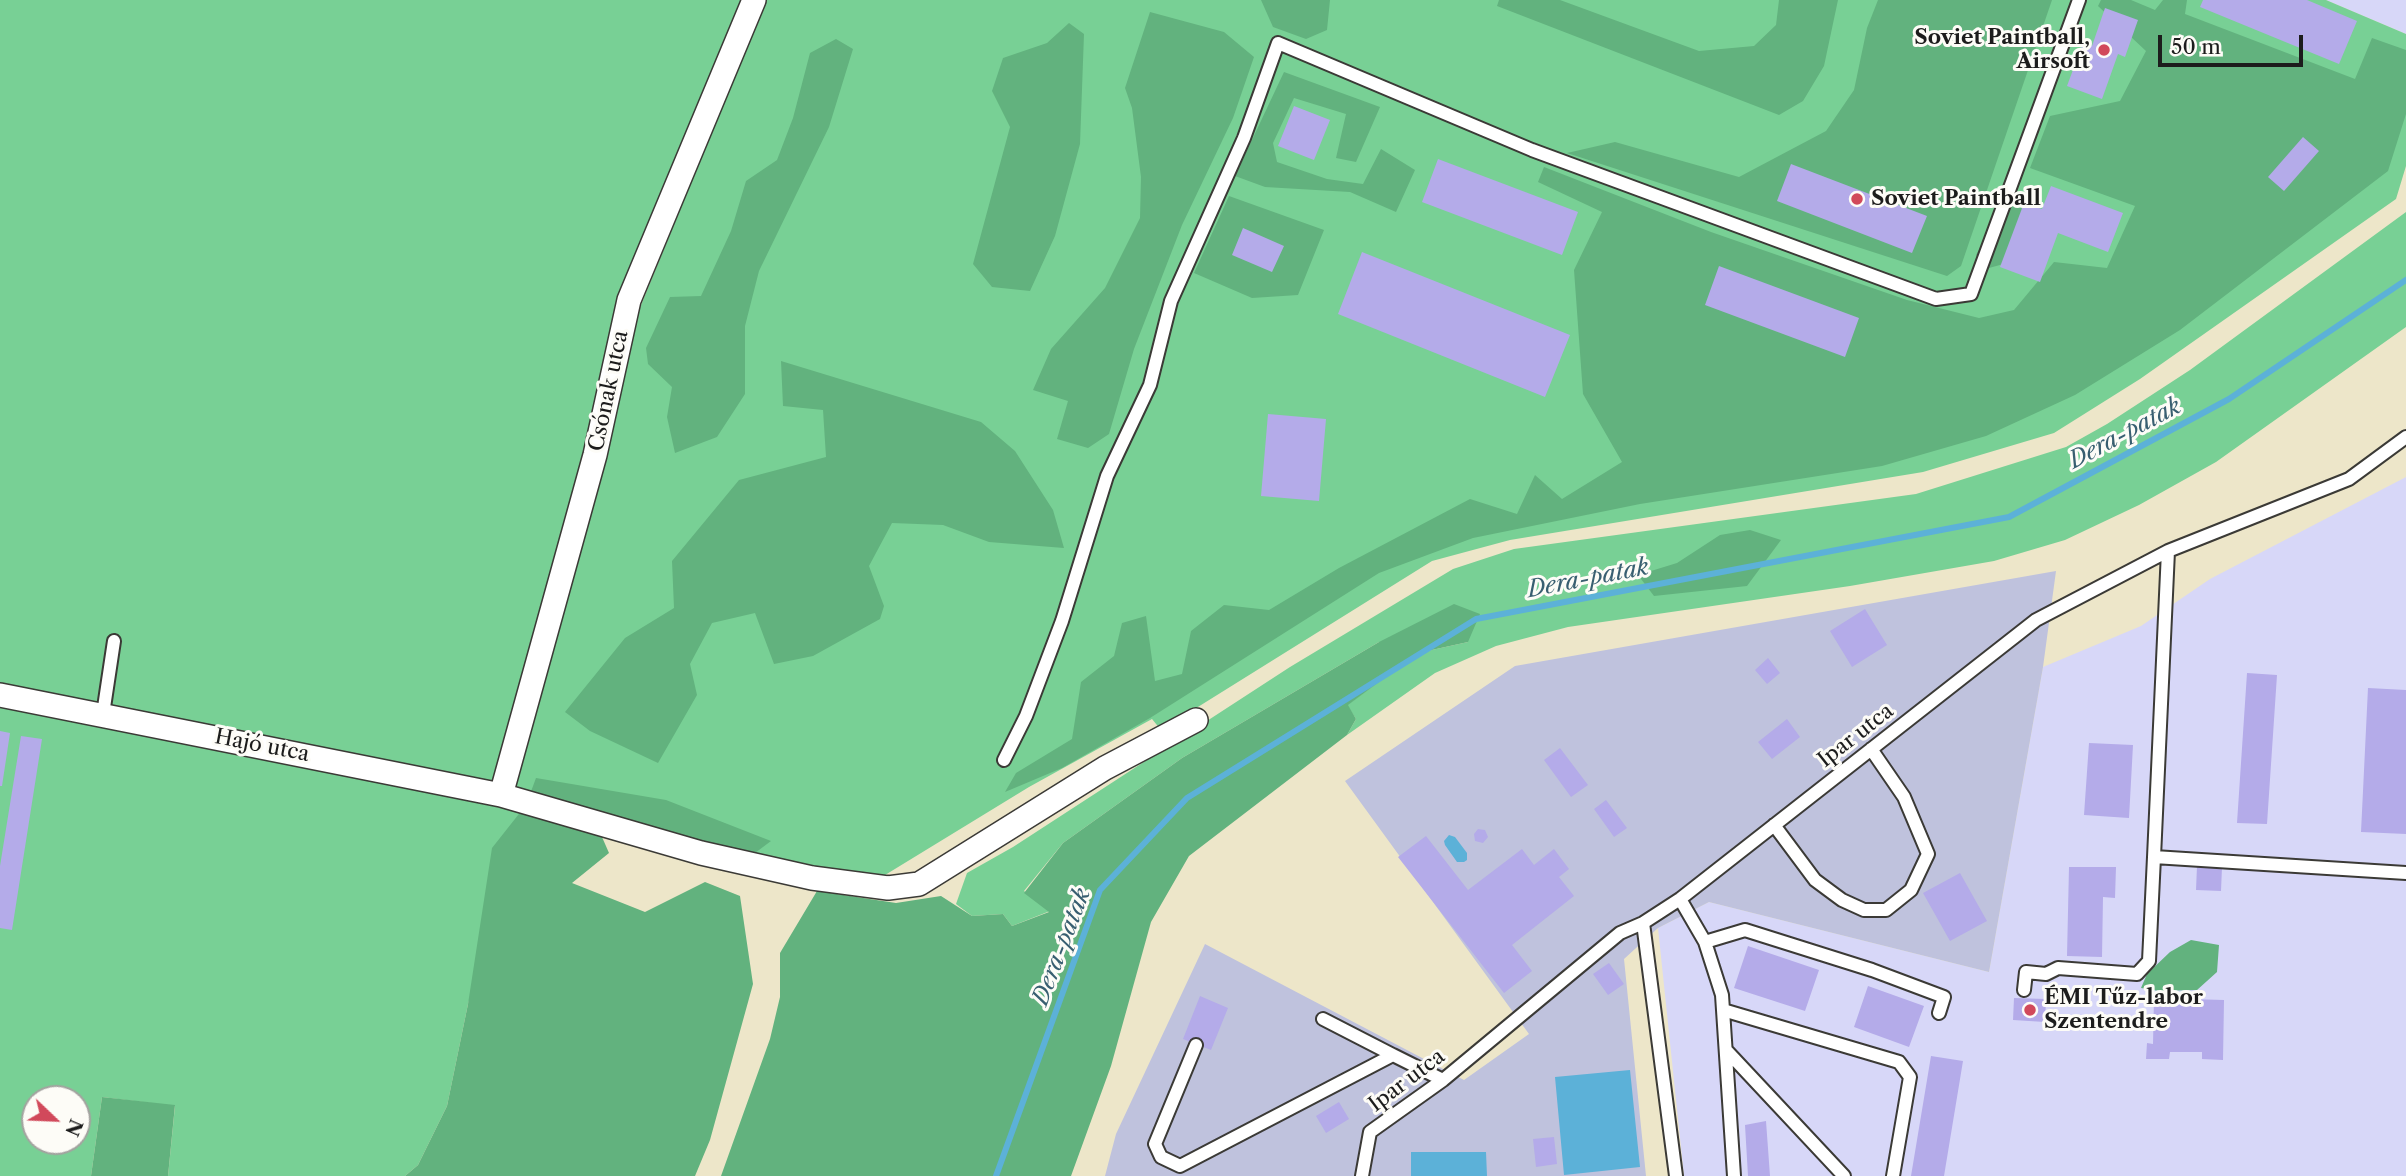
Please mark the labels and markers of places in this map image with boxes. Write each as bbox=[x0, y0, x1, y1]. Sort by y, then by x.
place label: Soviet Paintball, Airsoft bbox=[1914, 25, 2090, 75]
marker: Soviet Paintball, Airsoft bbox=[2096, 42, 2112, 58]
place label: Soviet Paintball bbox=[1871, 186, 2041, 212]
marker: Soviet Paintball bbox=[1849, 191, 1865, 207]
place label: ÉMI Tűz-labor Szentendre bbox=[2044, 985, 2203, 1035]
marker: ÉMI Tűz-labor Szentendre bbox=[2022, 1002, 2038, 1018]

